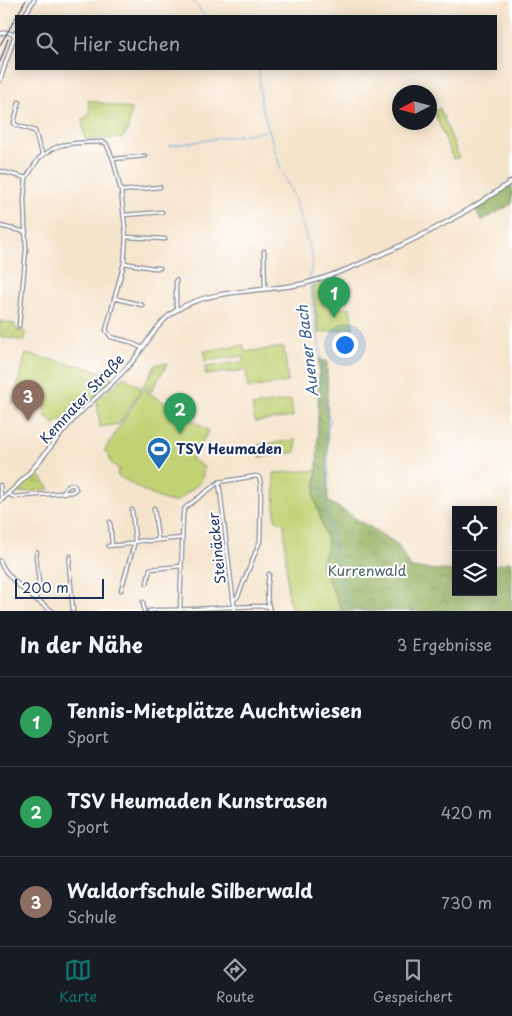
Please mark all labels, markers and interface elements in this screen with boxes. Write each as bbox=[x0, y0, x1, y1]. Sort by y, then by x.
search box bbox=[15, 15, 497, 70]
icon: search bbox=[33, 29, 61, 57]
text: Hier suchen bbox=[73, 29, 180, 57]
north arrow bbox=[392, 85, 437, 130]
pin: 1 bbox=[318, 277, 350, 318]
water label: Auener Bach bbox=[289, 304, 324, 399]
your location bbox=[332, 332, 358, 358]
street label: Kemnater Straße bbox=[34, 349, 129, 448]
pin: 3 bbox=[12, 380, 44, 421]
pin: 2 bbox=[164, 393, 196, 434]
sports icon: TSV Heumaden bbox=[146, 436, 172, 470]
place label: TSV Heumaden bbox=[176, 438, 282, 459]
map controls bbox=[452, 506, 497, 596]
button: locate bbox=[452, 506, 497, 551]
street label: Steinäcker bbox=[202, 511, 231, 585]
button: layers bbox=[452, 551, 497, 596]
park label: Kurrenwald bbox=[328, 560, 407, 581]
scale bar bbox=[15, 576, 104, 599]
text: 200 m bbox=[22, 577, 69, 598]
text: In der Nähe bbox=[20, 628, 142, 660]
text: 3 Ergebnisse bbox=[397, 632, 492, 656]
text: Tennis-Mietplätze Auchtwiesen bbox=[67, 696, 362, 724]
text: 1 bbox=[32, 710, 40, 734]
text: 60 m bbox=[450, 710, 492, 734]
text: Sport bbox=[67, 724, 109, 748]
text: TSV Heumaden Kunstrasen bbox=[67, 786, 328, 814]
text: 2 bbox=[30, 800, 42, 824]
text: 420 m bbox=[441, 800, 492, 824]
text: Sport bbox=[67, 814, 109, 838]
text: Waldorfschule Silberwald bbox=[67, 876, 313, 904]
text: 3 bbox=[31, 890, 41, 914]
text: 730 m bbox=[441, 890, 492, 914]
text: Schule bbox=[67, 904, 117, 928]
tab: Karte bbox=[59, 956, 97, 1007]
tab: Route bbox=[216, 956, 254, 1007]
tab: Gespeichert bbox=[373, 956, 453, 1007]

